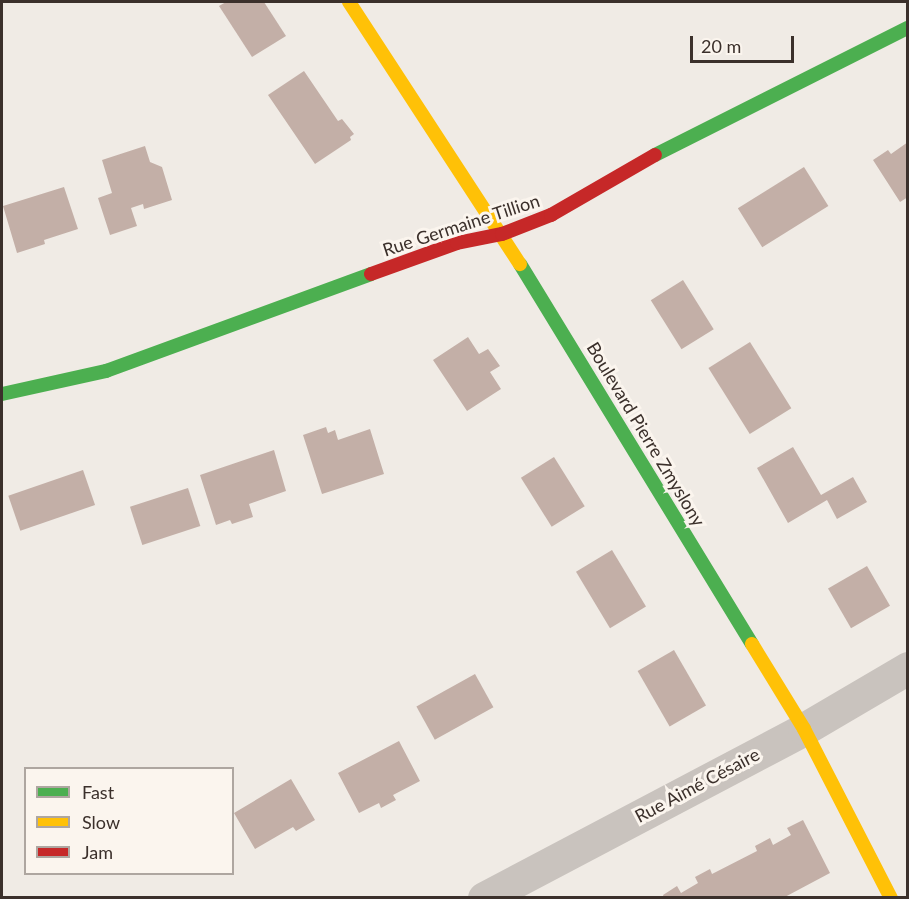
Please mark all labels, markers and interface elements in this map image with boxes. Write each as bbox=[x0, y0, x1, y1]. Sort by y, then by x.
scale bar bbox=[693, 24, 796, 62]
text: 20 m bbox=[701, 35, 741, 57]
street label: Rue Germaine Tillion bbox=[380, 189, 542, 261]
street label: Boulevard Pierre Zmyslony bbox=[582, 338, 710, 530]
street label: Rue Aimé Césaire bbox=[631, 743, 763, 827]
legend bbox=[24, 767, 234, 875]
text: Fast bbox=[82, 781, 114, 803]
text: Slow bbox=[82, 811, 120, 833]
text: Jam bbox=[82, 841, 113, 863]

